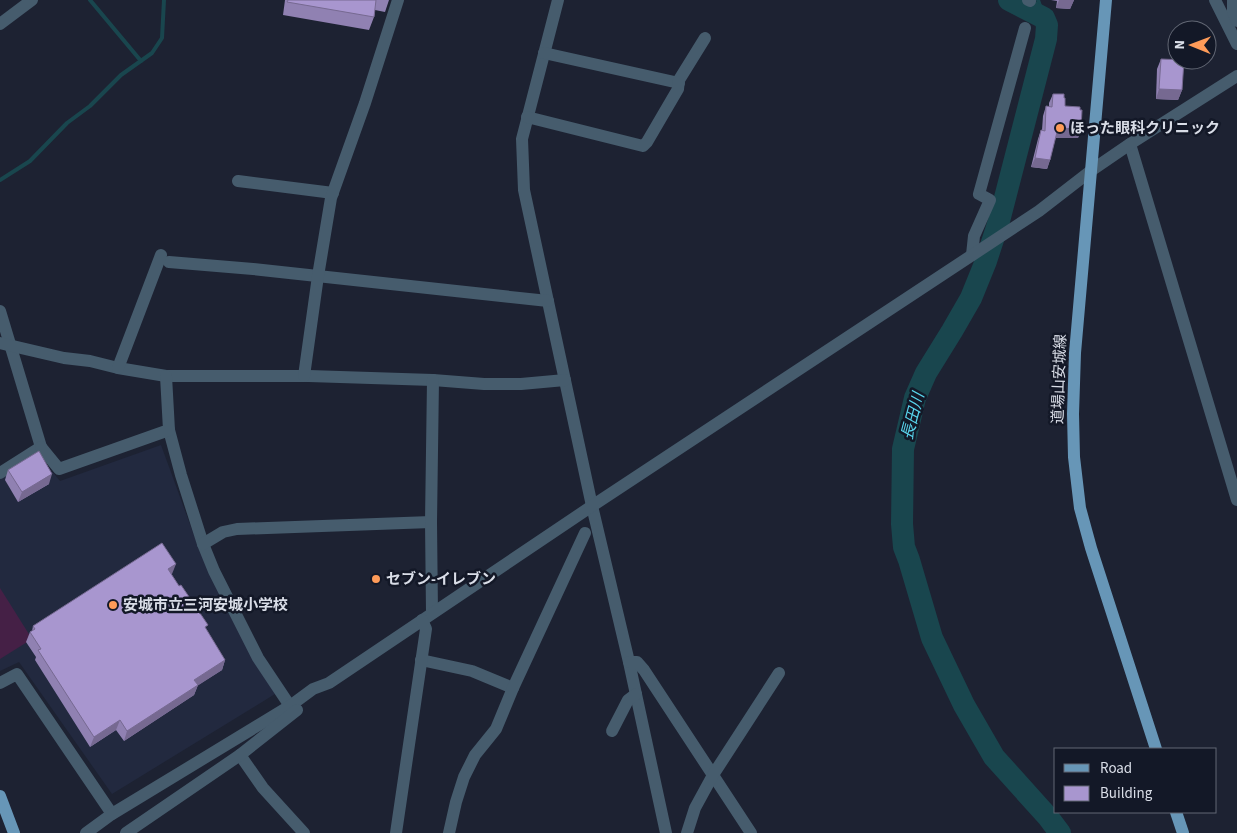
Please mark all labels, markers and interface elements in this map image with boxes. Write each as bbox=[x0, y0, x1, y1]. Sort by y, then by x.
north arrow bbox=[1167, 20, 1217, 70]
text: N bbox=[1170, 40, 1190, 50]
place label: ほった眼科クリニック bbox=[1070, 118, 1220, 139]
marker: ほった眼科クリニック bbox=[1054, 122, 1066, 134]
street label: 道場山安城線 bbox=[1047, 334, 1072, 424]
water label: 長田川 bbox=[896, 388, 930, 442]
place label: セブン-イレブン bbox=[386, 569, 496, 590]
marker: セブン-イレブン bbox=[370, 573, 382, 585]
place label: 安城市立三河安城小学校 bbox=[123, 595, 288, 616]
marker: 安城市立三河安城小学校 bbox=[107, 599, 119, 611]
legend bbox=[1054, 748, 1217, 813]
text: Road bbox=[1100, 758, 1132, 779]
text: Building bbox=[1100, 783, 1153, 804]

